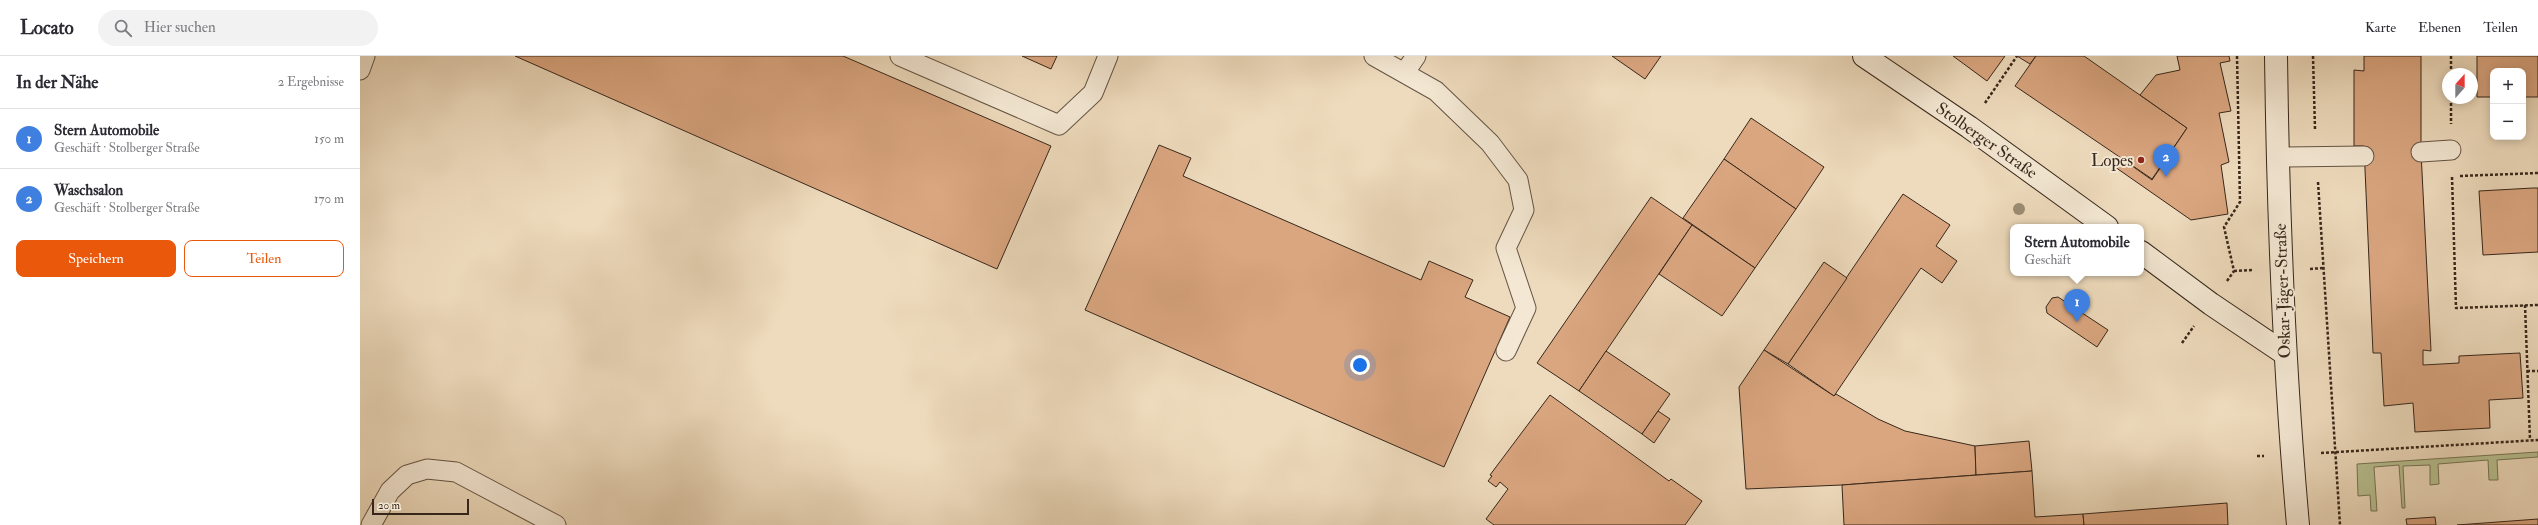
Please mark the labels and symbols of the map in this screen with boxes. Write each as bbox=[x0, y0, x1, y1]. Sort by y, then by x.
north arrow bbox=[2442, 68, 2478, 104]
street label: Stolberger Straße bbox=[1932, 98, 2041, 183]
pin: 2 bbox=[2153, 144, 2179, 177]
place label: Lopes bbox=[2091, 150, 2133, 172]
marker: Lopes bbox=[2136, 155, 2146, 165]
street label: Oskar-Jäger-Straße bbox=[2270, 223, 2296, 359]
pin: 1 bbox=[2064, 289, 2090, 322]
your location bbox=[1350, 355, 1370, 375]
scale bar bbox=[372, 497, 469, 516]

